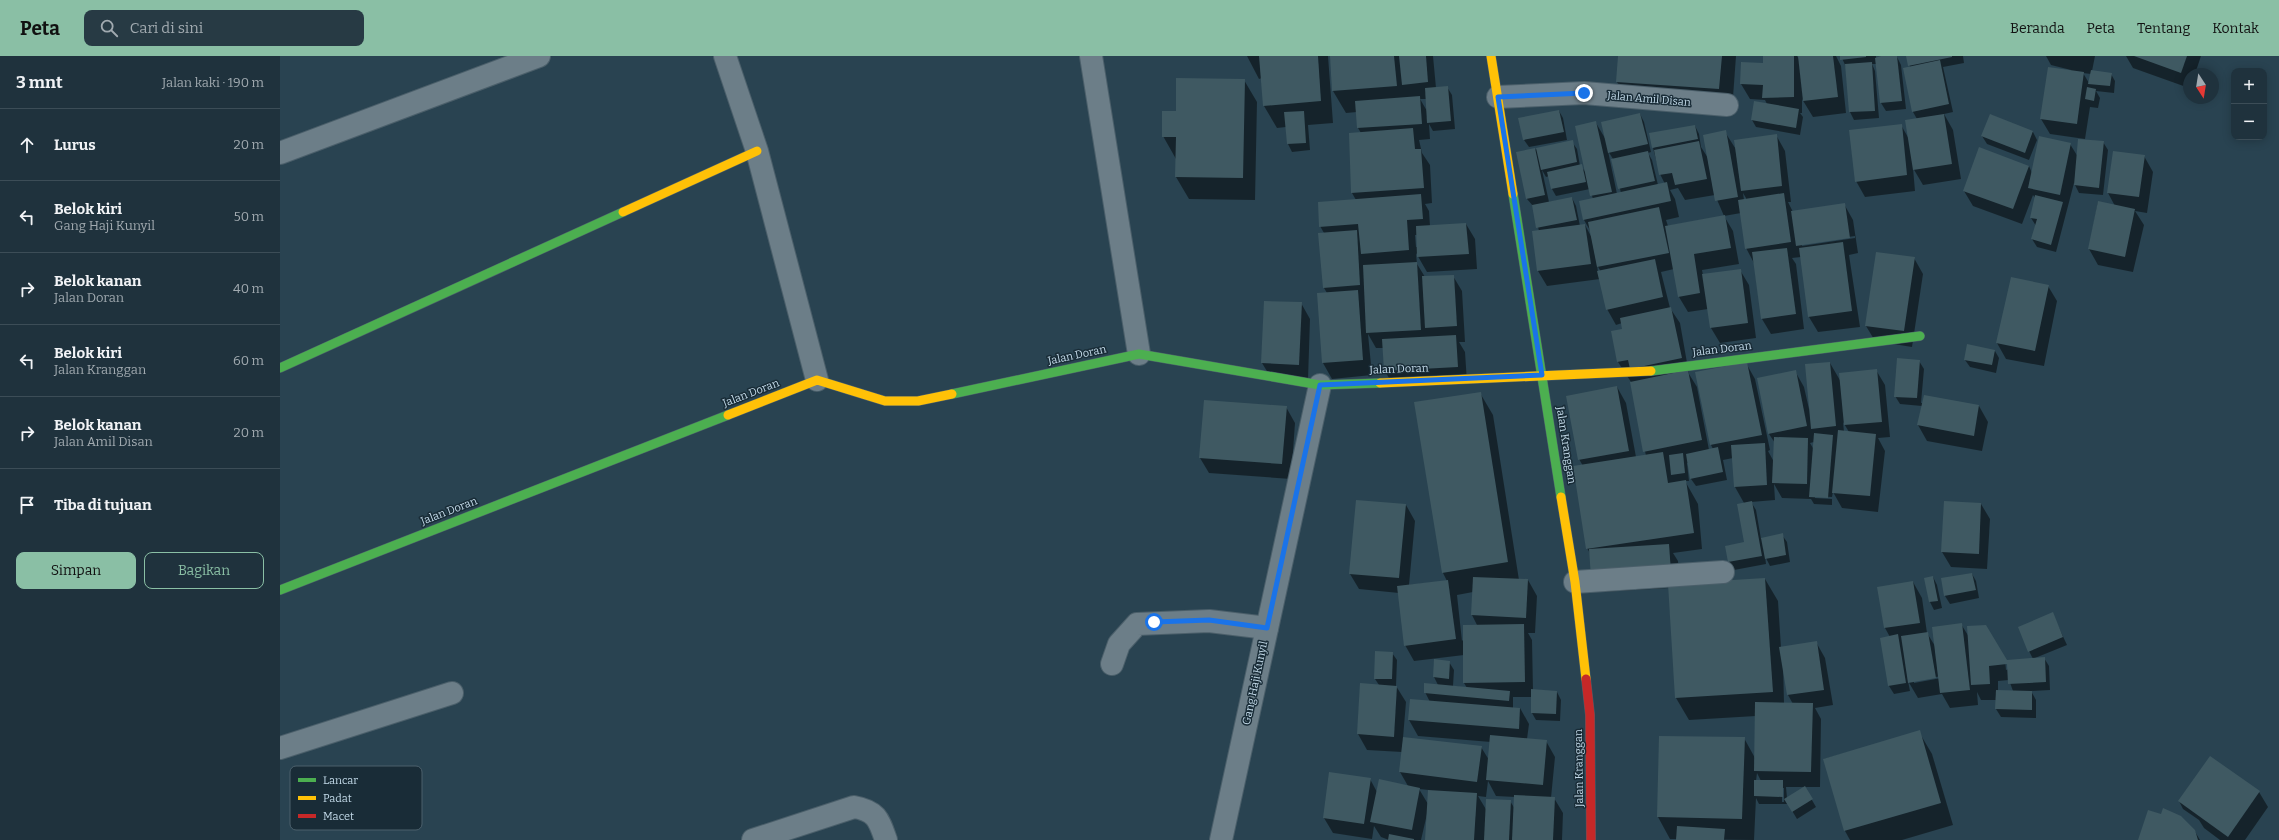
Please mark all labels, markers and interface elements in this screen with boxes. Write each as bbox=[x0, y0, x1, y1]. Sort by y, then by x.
search box bbox=[84, 10, 364, 46]
text: Peta bbox=[20, 17, 60, 40]
icon: search bbox=[98, 17, 120, 39]
text: Cari di sini bbox=[130, 19, 203, 37]
text: Beranda bbox=[2010, 20, 2065, 37]
text: Peta bbox=[2087, 20, 2115, 37]
text: Tentang bbox=[2137, 20, 2190, 37]
text: Kontak bbox=[2212, 20, 2259, 37]
north arrow bbox=[2183, 68, 2219, 104]
map controls bbox=[2231, 68, 2267, 140]
button: + bbox=[2231, 68, 2267, 104]
text: 3 mnt bbox=[16, 72, 63, 93]
text: Jalan kaki · 190 m bbox=[162, 75, 264, 90]
route end bbox=[1575, 84, 1593, 102]
street label: Jalan Amil Disan bbox=[1606, 89, 1691, 109]
button: − bbox=[2231, 104, 2267, 140]
icon: ahead bbox=[16, 134, 38, 156]
text: Lurus bbox=[54, 136, 96, 154]
text: 20 m bbox=[234, 137, 264, 152]
text: Belok kiri bbox=[54, 200, 122, 218]
icon: left bbox=[16, 206, 38, 228]
text: 50 m bbox=[234, 209, 264, 224]
text: Gang Haji Kunyil bbox=[54, 218, 155, 233]
text: Belok kanan bbox=[54, 272, 142, 290]
icon: right bbox=[16, 278, 38, 300]
text: 40 m bbox=[233, 281, 264, 296]
text: Jalan Doran bbox=[54, 290, 124, 305]
street label: Jalan Doran bbox=[1691, 339, 1752, 359]
street label: Jalan Doran bbox=[1046, 342, 1107, 368]
text: Belok kiri bbox=[54, 344, 122, 362]
icon: left bbox=[16, 350, 38, 372]
text: 60 m bbox=[233, 353, 264, 368]
street label: Jalan Doran bbox=[1368, 361, 1429, 377]
text: Jalan Kranggan bbox=[54, 362, 146, 377]
street label: Jalan Doran bbox=[720, 376, 781, 410]
street label: Jalan Kranggan bbox=[1553, 404, 1579, 485]
text: Belok kanan bbox=[54, 416, 142, 434]
icon: right bbox=[16, 422, 38, 444]
text: 20 m bbox=[234, 425, 264, 440]
text: Jalan Amil Disan bbox=[54, 434, 153, 449]
icon: arrive bbox=[16, 494, 38, 516]
street label: Jalan Doran bbox=[418, 494, 479, 528]
text: Tiba di tujuan bbox=[54, 496, 152, 514]
button: Simpan bbox=[16, 552, 136, 589]
button: Bagikan bbox=[144, 552, 264, 589]
route start bbox=[1145, 613, 1163, 631]
street label: Gang Haji Kunyil bbox=[1240, 640, 1270, 726]
street label: Jalan Kranggan bbox=[1572, 729, 1586, 808]
legend bbox=[290, 766, 422, 830]
text: Lancar bbox=[323, 774, 358, 787]
text: Padat bbox=[323, 792, 352, 805]
text: Macet bbox=[323, 810, 354, 823]

